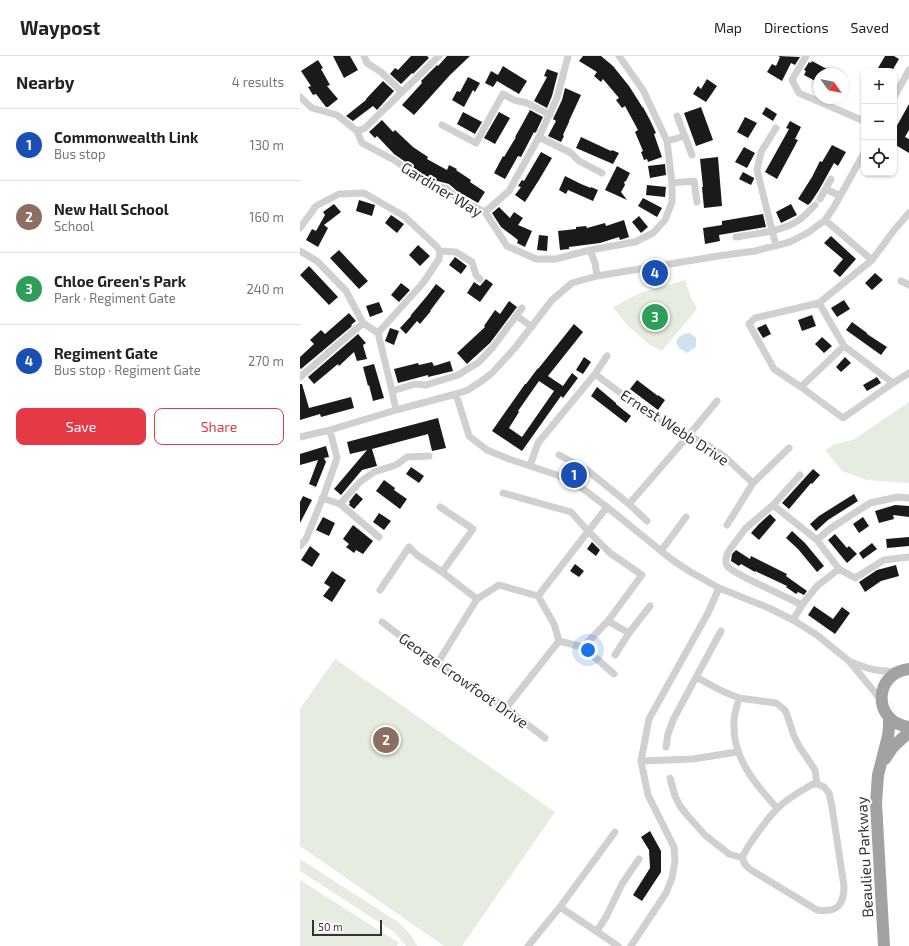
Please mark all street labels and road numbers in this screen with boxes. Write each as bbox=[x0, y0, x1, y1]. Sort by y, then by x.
street label: Gardiner Way bbox=[398, 158, 486, 220]
street label: Ernest Webb Drive bbox=[617, 385, 733, 469]
street label: George Crowfoot Drive bbox=[396, 628, 532, 732]
street label: Beaulieu Parkway bbox=[852, 796, 876, 918]

